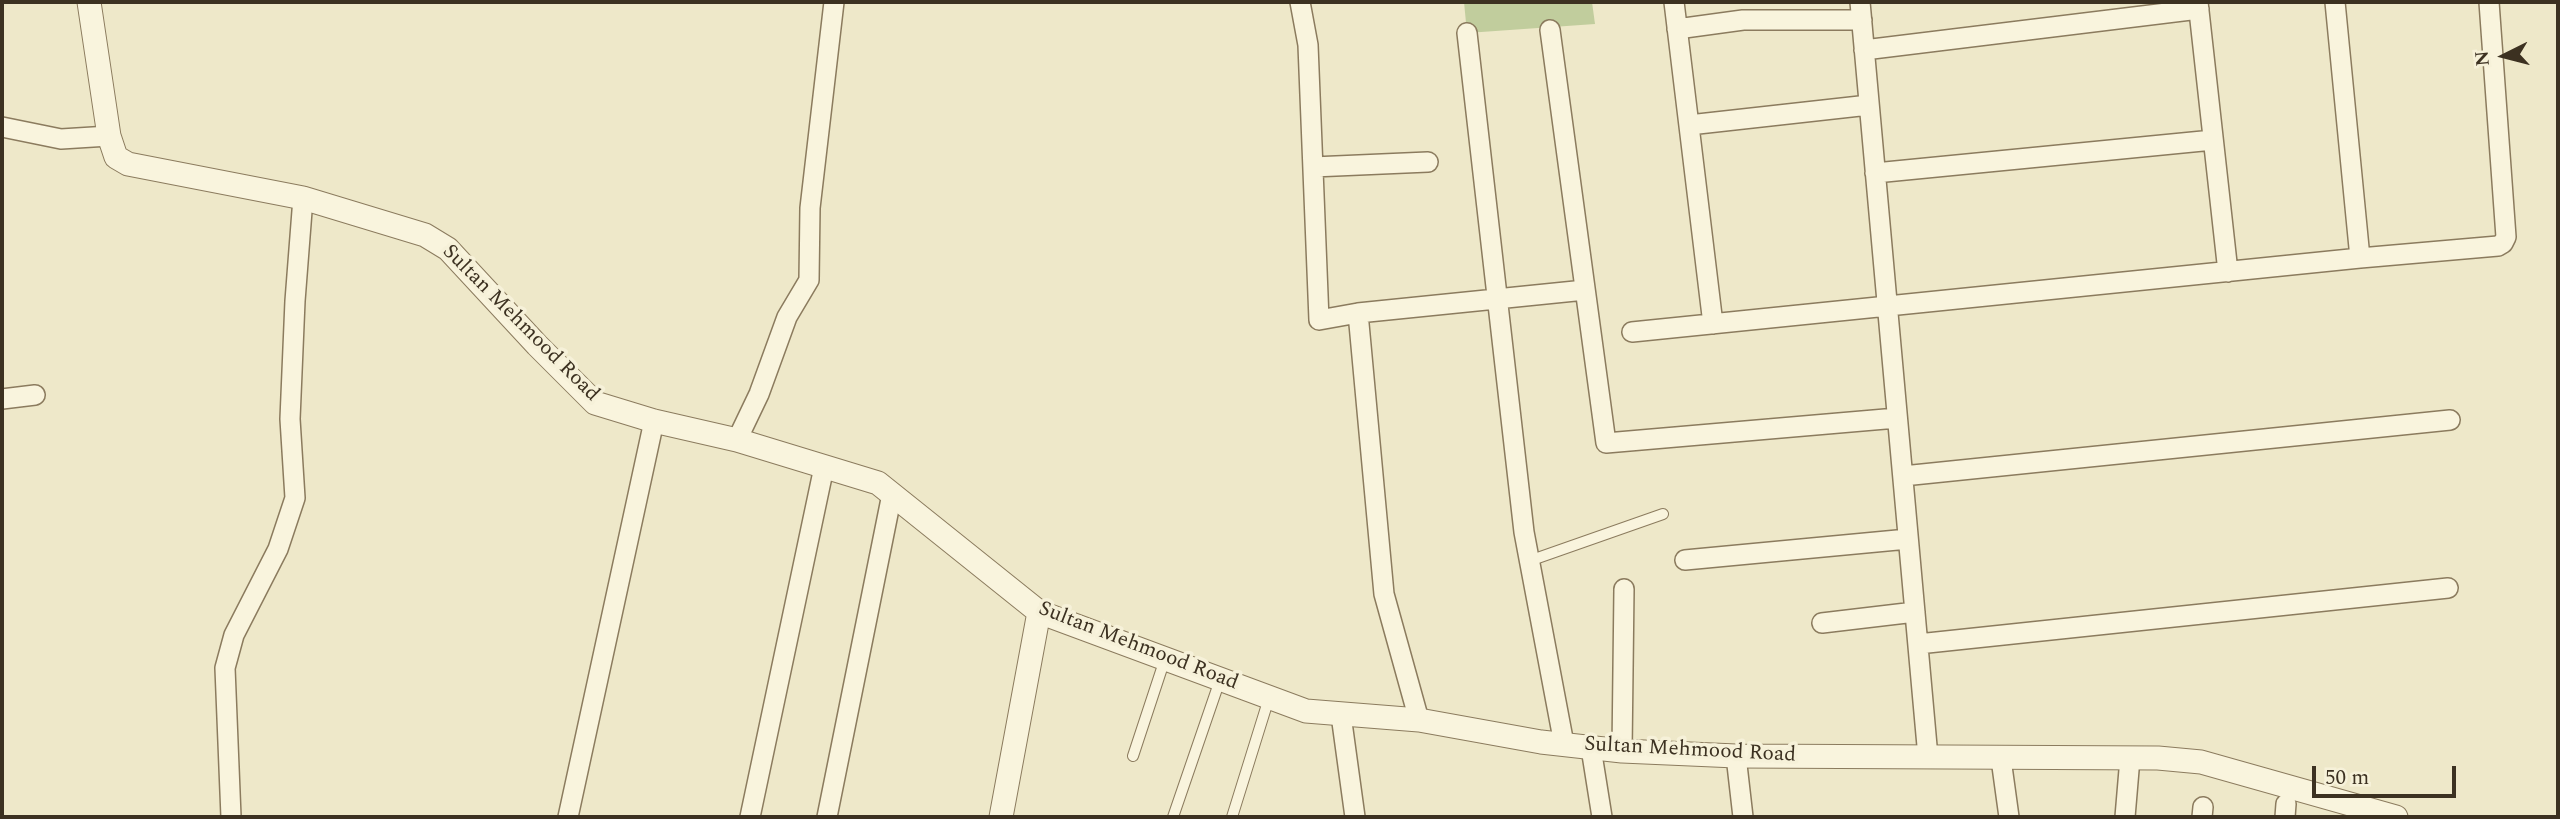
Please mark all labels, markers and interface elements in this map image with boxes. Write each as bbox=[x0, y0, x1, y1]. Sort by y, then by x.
north arrow bbox=[2469, 21, 2539, 91]
text: N bbox=[2467, 49, 2498, 67]
street label: Sultan Mehmood Road bbox=[436, 240, 604, 408]
street label: Sultan Mehmood Road bbox=[1034, 597, 1242, 697]
street label: Sultan Mehmood Road bbox=[1583, 733, 1797, 769]
scale bar bbox=[2315, 752, 2458, 796]
text: 50 m bbox=[2325, 762, 2369, 794]

